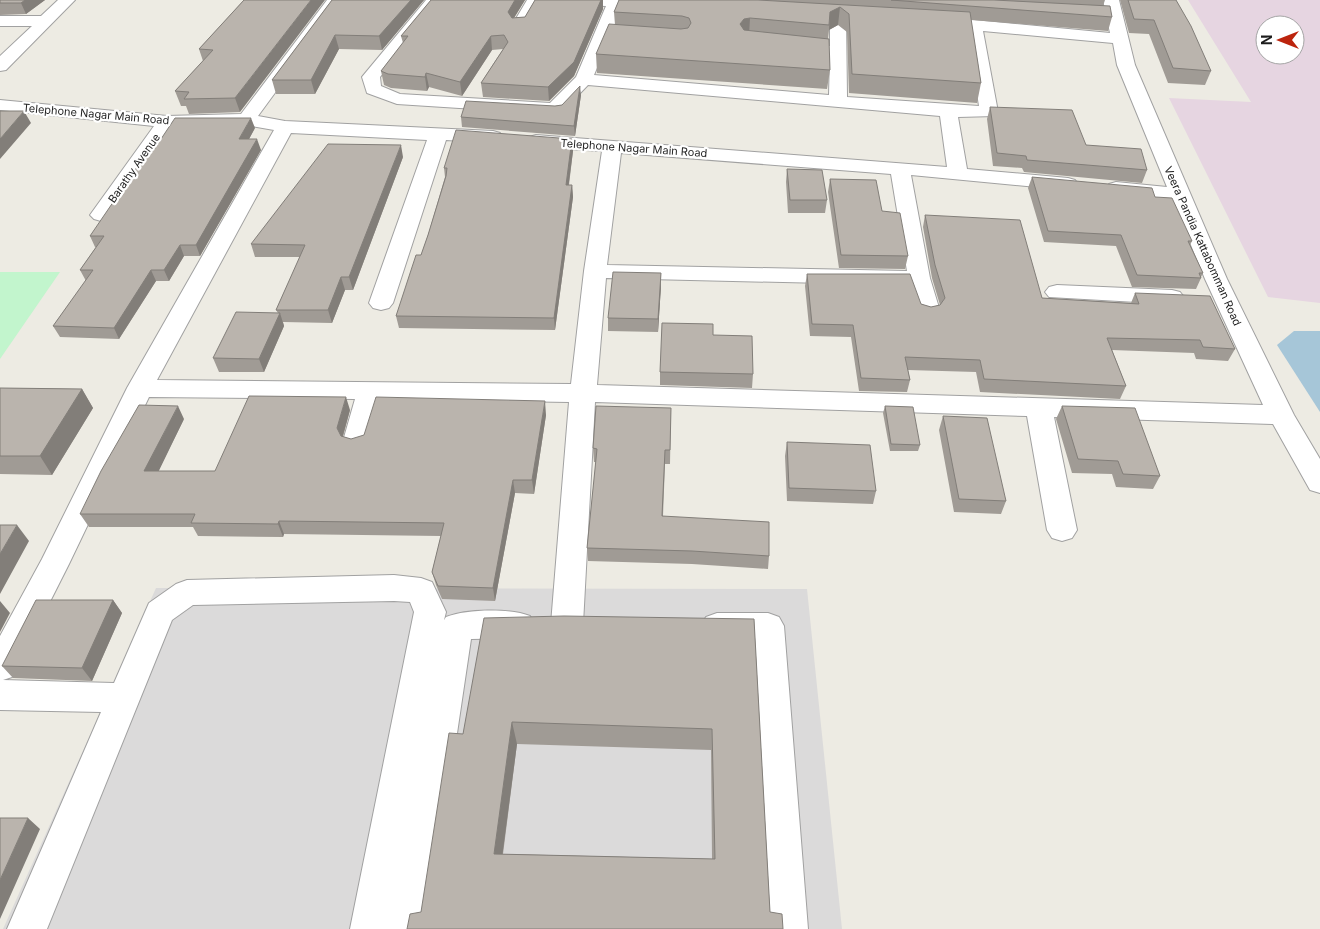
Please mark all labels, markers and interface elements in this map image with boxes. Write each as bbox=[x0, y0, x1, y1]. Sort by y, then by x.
north arrow bbox=[1255, 15, 1305, 65]
text: N bbox=[1258, 35, 1275, 45]
street label: Telephone Nagar Main Road bbox=[22, 101, 170, 127]
street label: Barathy Avenue bbox=[105, 131, 163, 205]
street label: Telephone Nagar Main Road bbox=[560, 136, 708, 160]
street label: Veera Pandia Kattabomman Road bbox=[1161, 164, 1245, 328]

